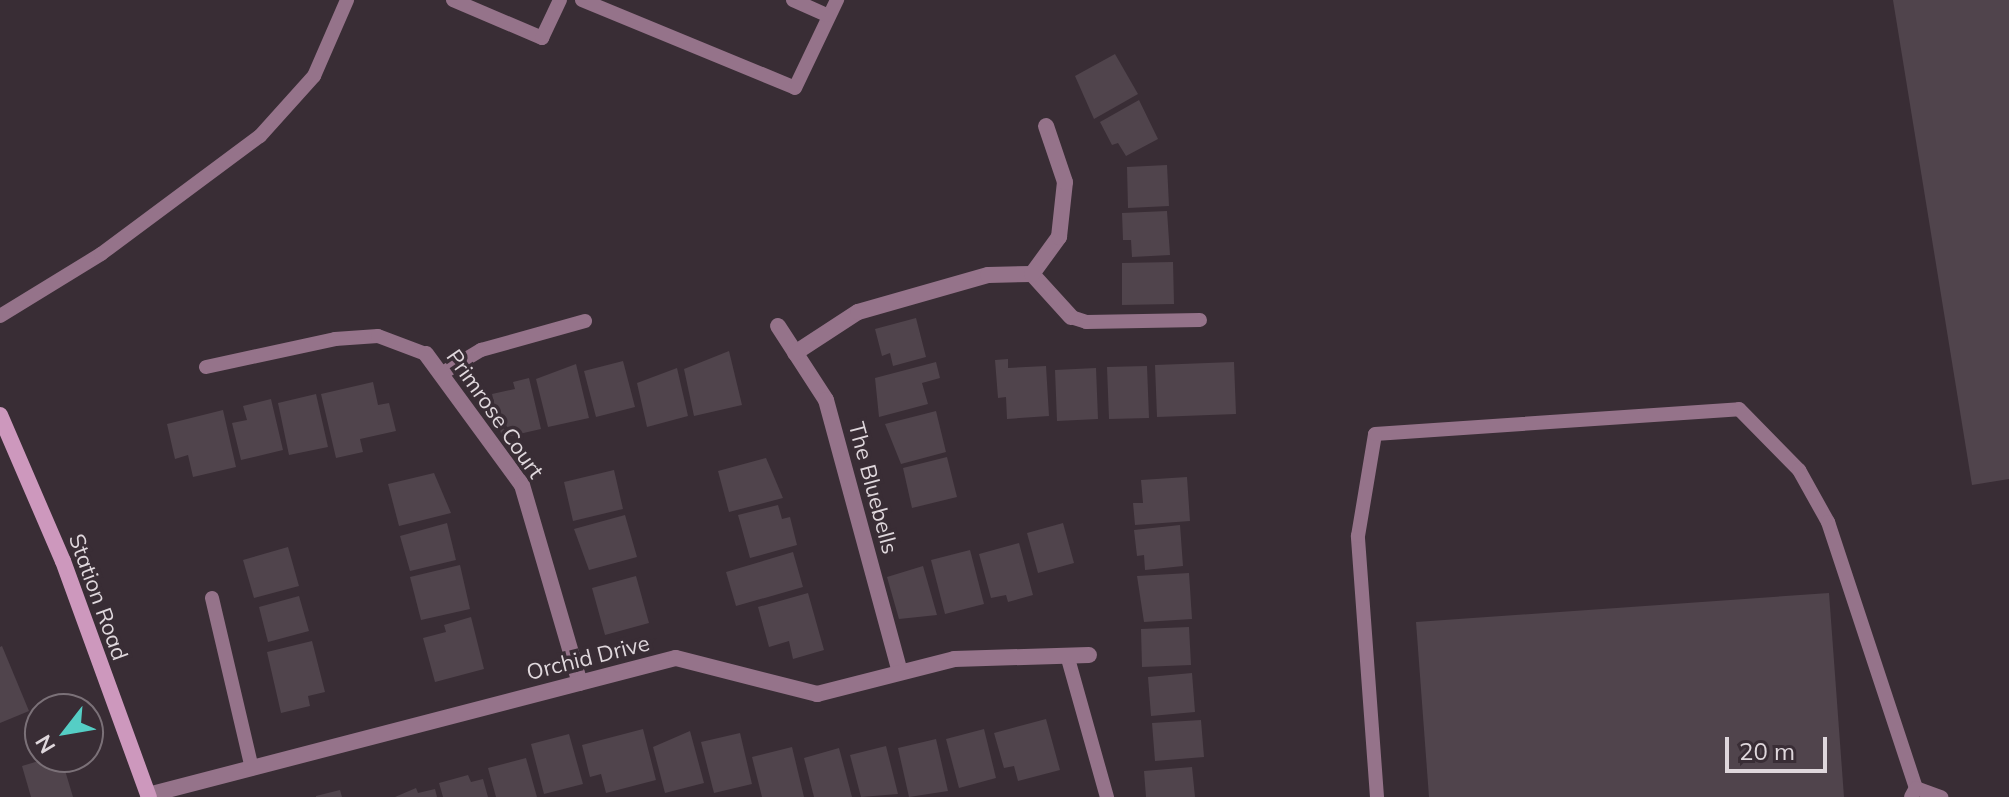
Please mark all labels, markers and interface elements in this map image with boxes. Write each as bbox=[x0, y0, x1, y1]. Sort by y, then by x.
street label: Primrose Court bbox=[441, 344, 549, 484]
street label: The Bluebells bbox=[843, 419, 903, 557]
street label: Station Road bbox=[63, 530, 133, 664]
street label: Orchid Drive bbox=[524, 630, 652, 686]
north arrow bbox=[24, 693, 104, 773]
scale bar bbox=[1729, 721, 1831, 771]
text: N bbox=[29, 730, 61, 759]
text: 20 m bbox=[1739, 736, 1795, 766]

